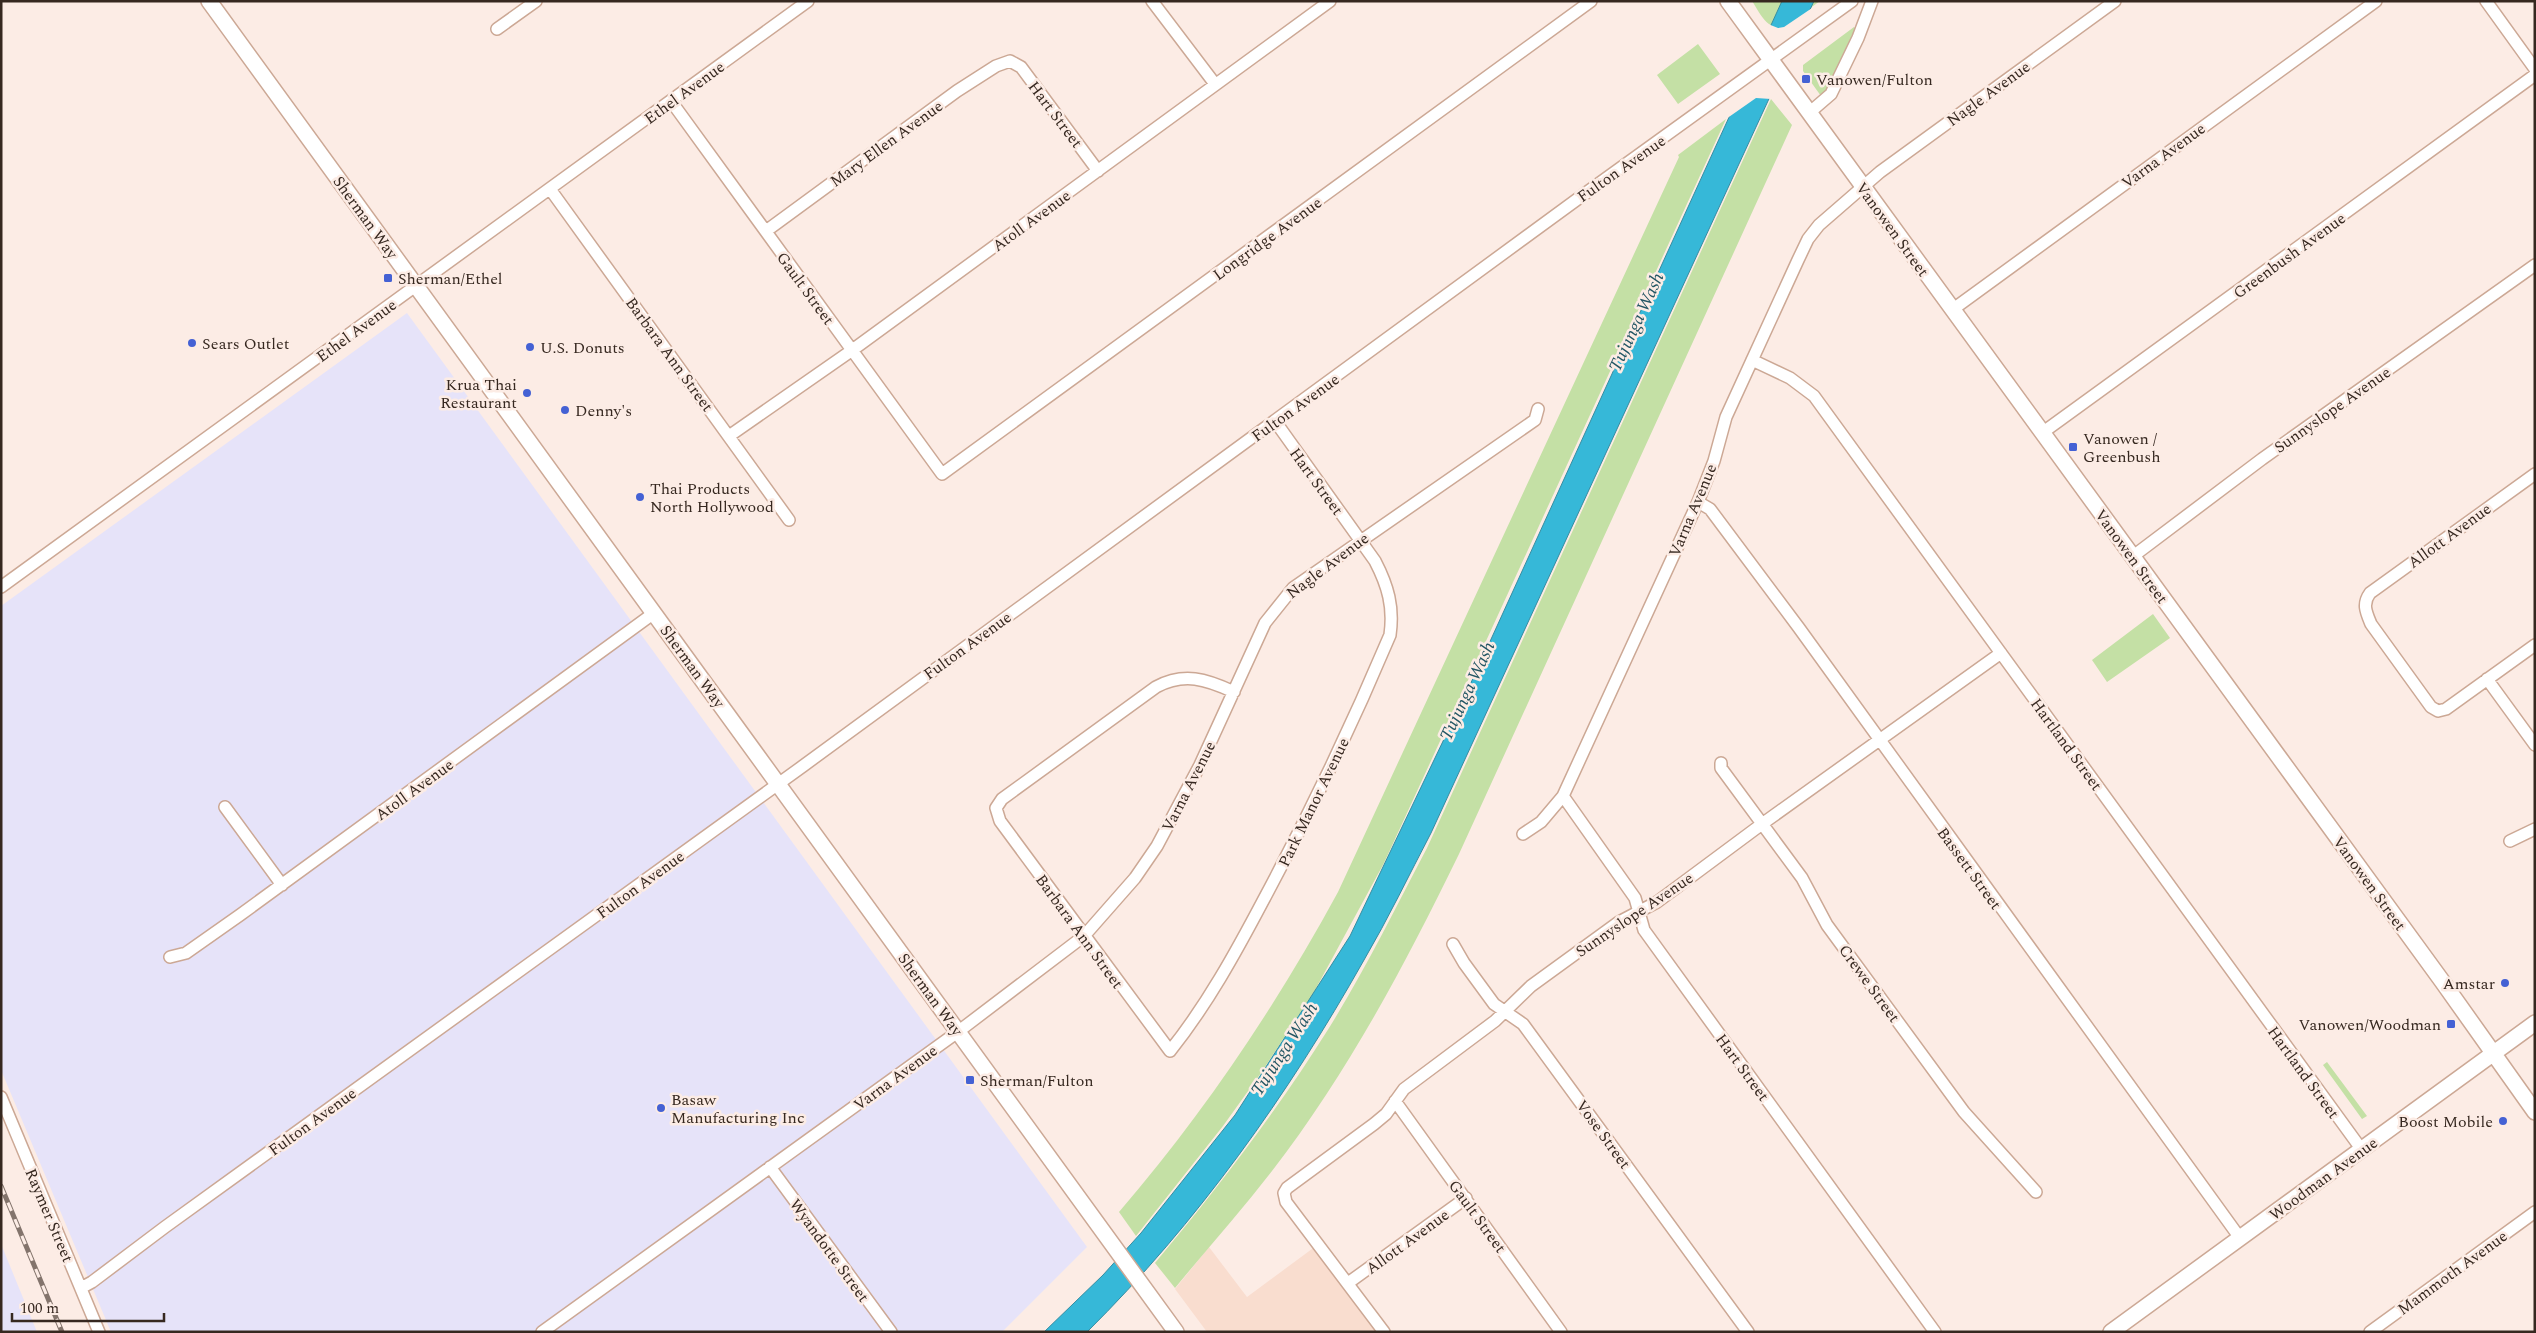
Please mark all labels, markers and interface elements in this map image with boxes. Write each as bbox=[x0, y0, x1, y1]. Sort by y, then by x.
street label: Ethel Avenue bbox=[639, 55, 730, 130]
street label: Nagle Avenue bbox=[1942, 55, 2035, 132]
place label: Vanowen/Fulton bbox=[1816, 68, 1933, 92]
marker: Vanowen/Fulton bbox=[1800, 73, 1812, 85]
street label: Hart Street bbox=[1022, 76, 1089, 154]
street label: Mary Ellen Avenue bbox=[825, 94, 948, 193]
street label: Varna Avenue bbox=[2116, 117, 2211, 195]
street label: Fulton Avenue bbox=[1572, 129, 1671, 208]
street label: Sherman Way bbox=[327, 171, 404, 265]
street label: Vanowen Street bbox=[1850, 177, 1935, 282]
street label: Atoll Avenue bbox=[987, 184, 1076, 258]
street label: Longridge Avenue bbox=[1208, 191, 1327, 287]
street label: Greenbush Avenue bbox=[2228, 207, 2351, 305]
street label: Gault Street bbox=[770, 247, 840, 330]
place label: Sherman/Ethel bbox=[398, 267, 503, 291]
water label: Tujunga Wash bbox=[1602, 268, 1671, 376]
marker: Sherman/Ethel bbox=[382, 272, 394, 284]
street label: Barbara Ann Street bbox=[619, 292, 719, 417]
street label: Ethel Avenue bbox=[311, 293, 402, 368]
place label: Sears Outlet bbox=[202, 332, 290, 356]
place label: U.S. Donuts bbox=[540, 336, 625, 360]
marker: Sears Outlet bbox=[186, 337, 198, 349]
marker: U.S. Donuts bbox=[524, 341, 536, 353]
street label: Sunnyslope Avenue bbox=[2269, 361, 2396, 459]
street label: Fulton Avenue bbox=[1247, 368, 1345, 448]
place label: Krua Thai Restaurant bbox=[440, 373, 517, 415]
marker: Krua Thai Restaurant bbox=[521, 387, 533, 399]
place label: Denny's bbox=[575, 399, 632, 423]
marker: Denny's bbox=[559, 404, 571, 416]
place label: Vanowen / Greenbush bbox=[2083, 427, 2160, 469]
marker: Vanowen / Greenbush bbox=[2067, 441, 2079, 453]
street label: Hart Street bbox=[1283, 443, 1349, 521]
street label: Varna Avenue bbox=[1663, 460, 1723, 561]
place label: Thai Products North Hollywood bbox=[650, 477, 774, 519]
marker: Thai Products North Hollywood bbox=[634, 491, 646, 503]
street label: Allott Avenue bbox=[2403, 497, 2496, 574]
street label: Vanowen Street bbox=[2089, 504, 2174, 609]
street label: Nagle Avenue bbox=[1281, 527, 1374, 605]
street label: Fulton Avenue bbox=[919, 606, 1017, 686]
street label: Sherman Way bbox=[654, 620, 731, 714]
water label: Tujunga Wash bbox=[1433, 637, 1502, 745]
street label: Hartland Street bbox=[2024, 693, 2108, 796]
street label: Park Manor Avenue bbox=[1272, 734, 1356, 871]
street label: Varna Avenue bbox=[1156, 737, 1222, 836]
street label: Atoll Avenue bbox=[370, 753, 459, 827]
street label: Bassett Street bbox=[1931, 822, 2008, 915]
street label: Vanowen Street bbox=[2327, 831, 2412, 936]
street label: Fulton Avenue bbox=[592, 845, 690, 925]
street label: Sunnyslope Avenue bbox=[1571, 866, 1698, 963]
street label: Barbara Ann Street bbox=[1029, 869, 1129, 994]
street label: Crewe Street bbox=[1833, 940, 1906, 1028]
street label: Sherman Way bbox=[892, 948, 969, 1042]
place label: Amstar bbox=[2443, 972, 2495, 996]
marker: Amstar bbox=[2499, 977, 2511, 989]
water label: Tujunga Wash bbox=[1244, 997, 1325, 1101]
place label: Vanowen/Woodman bbox=[2299, 1013, 2441, 1037]
marker: Vanowen/Woodman bbox=[2445, 1018, 2457, 1030]
street label: Hartland Street bbox=[2261, 1021, 2345, 1124]
street label: Hart Street bbox=[1709, 1029, 1775, 1107]
street label: Varna Avenue bbox=[848, 1039, 943, 1117]
place label: Sherman/Fulton bbox=[980, 1069, 1094, 1093]
marker: Sherman/Fulton bbox=[964, 1074, 976, 1086]
street label: Fulton Avenue bbox=[264, 1082, 362, 1162]
place label: Basaw Manufacturing Inc bbox=[671, 1088, 805, 1130]
street label: Vose Street bbox=[1570, 1095, 1637, 1174]
marker: Basaw Manufacturing Inc bbox=[655, 1102, 667, 1114]
place label: Boost Mobile bbox=[2398, 1110, 2493, 1134]
marker: Boost Mobile bbox=[2497, 1115, 2509, 1127]
street label: Woodman Avenue bbox=[2264, 1131, 2383, 1227]
street label: Raymer Street bbox=[18, 1165, 80, 1266]
street label: Gault Street bbox=[1442, 1175, 1512, 1258]
street label: Wyandotte Street bbox=[783, 1194, 875, 1308]
street label: Allott Avenue bbox=[1361, 1203, 1454, 1280]
street label: Mammoth Avenue bbox=[2392, 1225, 2513, 1321]
scale bar bbox=[12, 1290, 165, 1322]
text: 100 m bbox=[20, 1297, 59, 1320]

